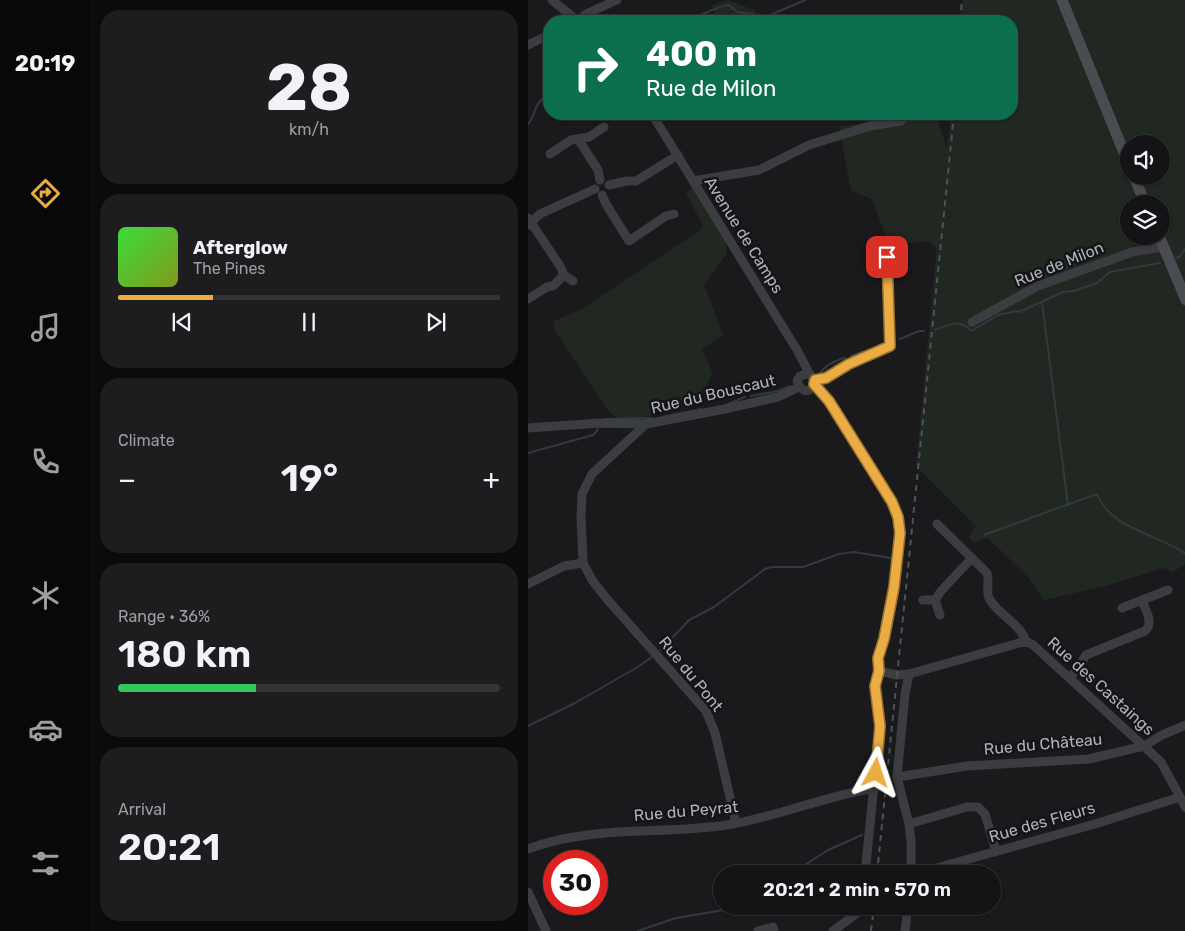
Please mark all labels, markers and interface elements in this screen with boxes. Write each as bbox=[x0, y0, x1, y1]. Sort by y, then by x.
text: 400 m bbox=[646, 33, 757, 75]
icon: right bbox=[563, 35, 628, 100]
text: 28 bbox=[266, 49, 352, 126]
text: 20:19 bbox=[15, 50, 75, 77]
text: Rue de Milon bbox=[646, 75, 776, 102]
text: km/h bbox=[289, 120, 329, 139]
map controls bbox=[1120, 135, 1170, 245]
button: sound bbox=[1120, 135, 1170, 185]
street label: Avenue de Camps bbox=[700, 173, 788, 297]
icon: directions bbox=[28, 176, 63, 211]
button: layers bbox=[1120, 195, 1170, 245]
text: Afterglow bbox=[193, 236, 288, 259]
pin bbox=[866, 236, 908, 278]
street label: Rue de Milon bbox=[1012, 237, 1106, 291]
icon: arrive bbox=[873, 243, 901, 271]
text: The Pines bbox=[193, 259, 266, 278]
icon: previous bbox=[168, 308, 196, 336]
icon: pause bbox=[295, 308, 323, 336]
icon: next bbox=[422, 308, 450, 336]
icon: music bbox=[28, 310, 63, 345]
street label: Rue du Bouscaut bbox=[649, 370, 777, 418]
text: Climate bbox=[118, 431, 175, 450]
icon: phone bbox=[28, 444, 63, 479]
text: 19° bbox=[281, 455, 338, 501]
text: − bbox=[118, 463, 136, 496]
text: + bbox=[483, 463, 500, 496]
icon: climate bbox=[28, 578, 63, 613]
text: Range · 36% bbox=[118, 607, 210, 626]
text: 180 km bbox=[118, 631, 251, 677]
street label: Rue du Pont bbox=[655, 633, 727, 715]
street label: Rue des Castaings bbox=[1044, 633, 1158, 739]
icon: car bbox=[28, 712, 63, 747]
street label: Rue du Château bbox=[983, 729, 1103, 759]
position arrow bbox=[849, 746, 901, 798]
street label: Rue du Peyrat bbox=[633, 797, 739, 825]
street label: Rue des Fleurs bbox=[987, 798, 1097, 846]
text: Arrival bbox=[118, 800, 166, 819]
text: 20:21 bbox=[118, 824, 221, 870]
icon: filters bbox=[28, 846, 63, 881]
speed limit sign: 30 bbox=[543, 850, 608, 915]
text: 20:21 · 2 min · 570 m bbox=[763, 878, 951, 901]

